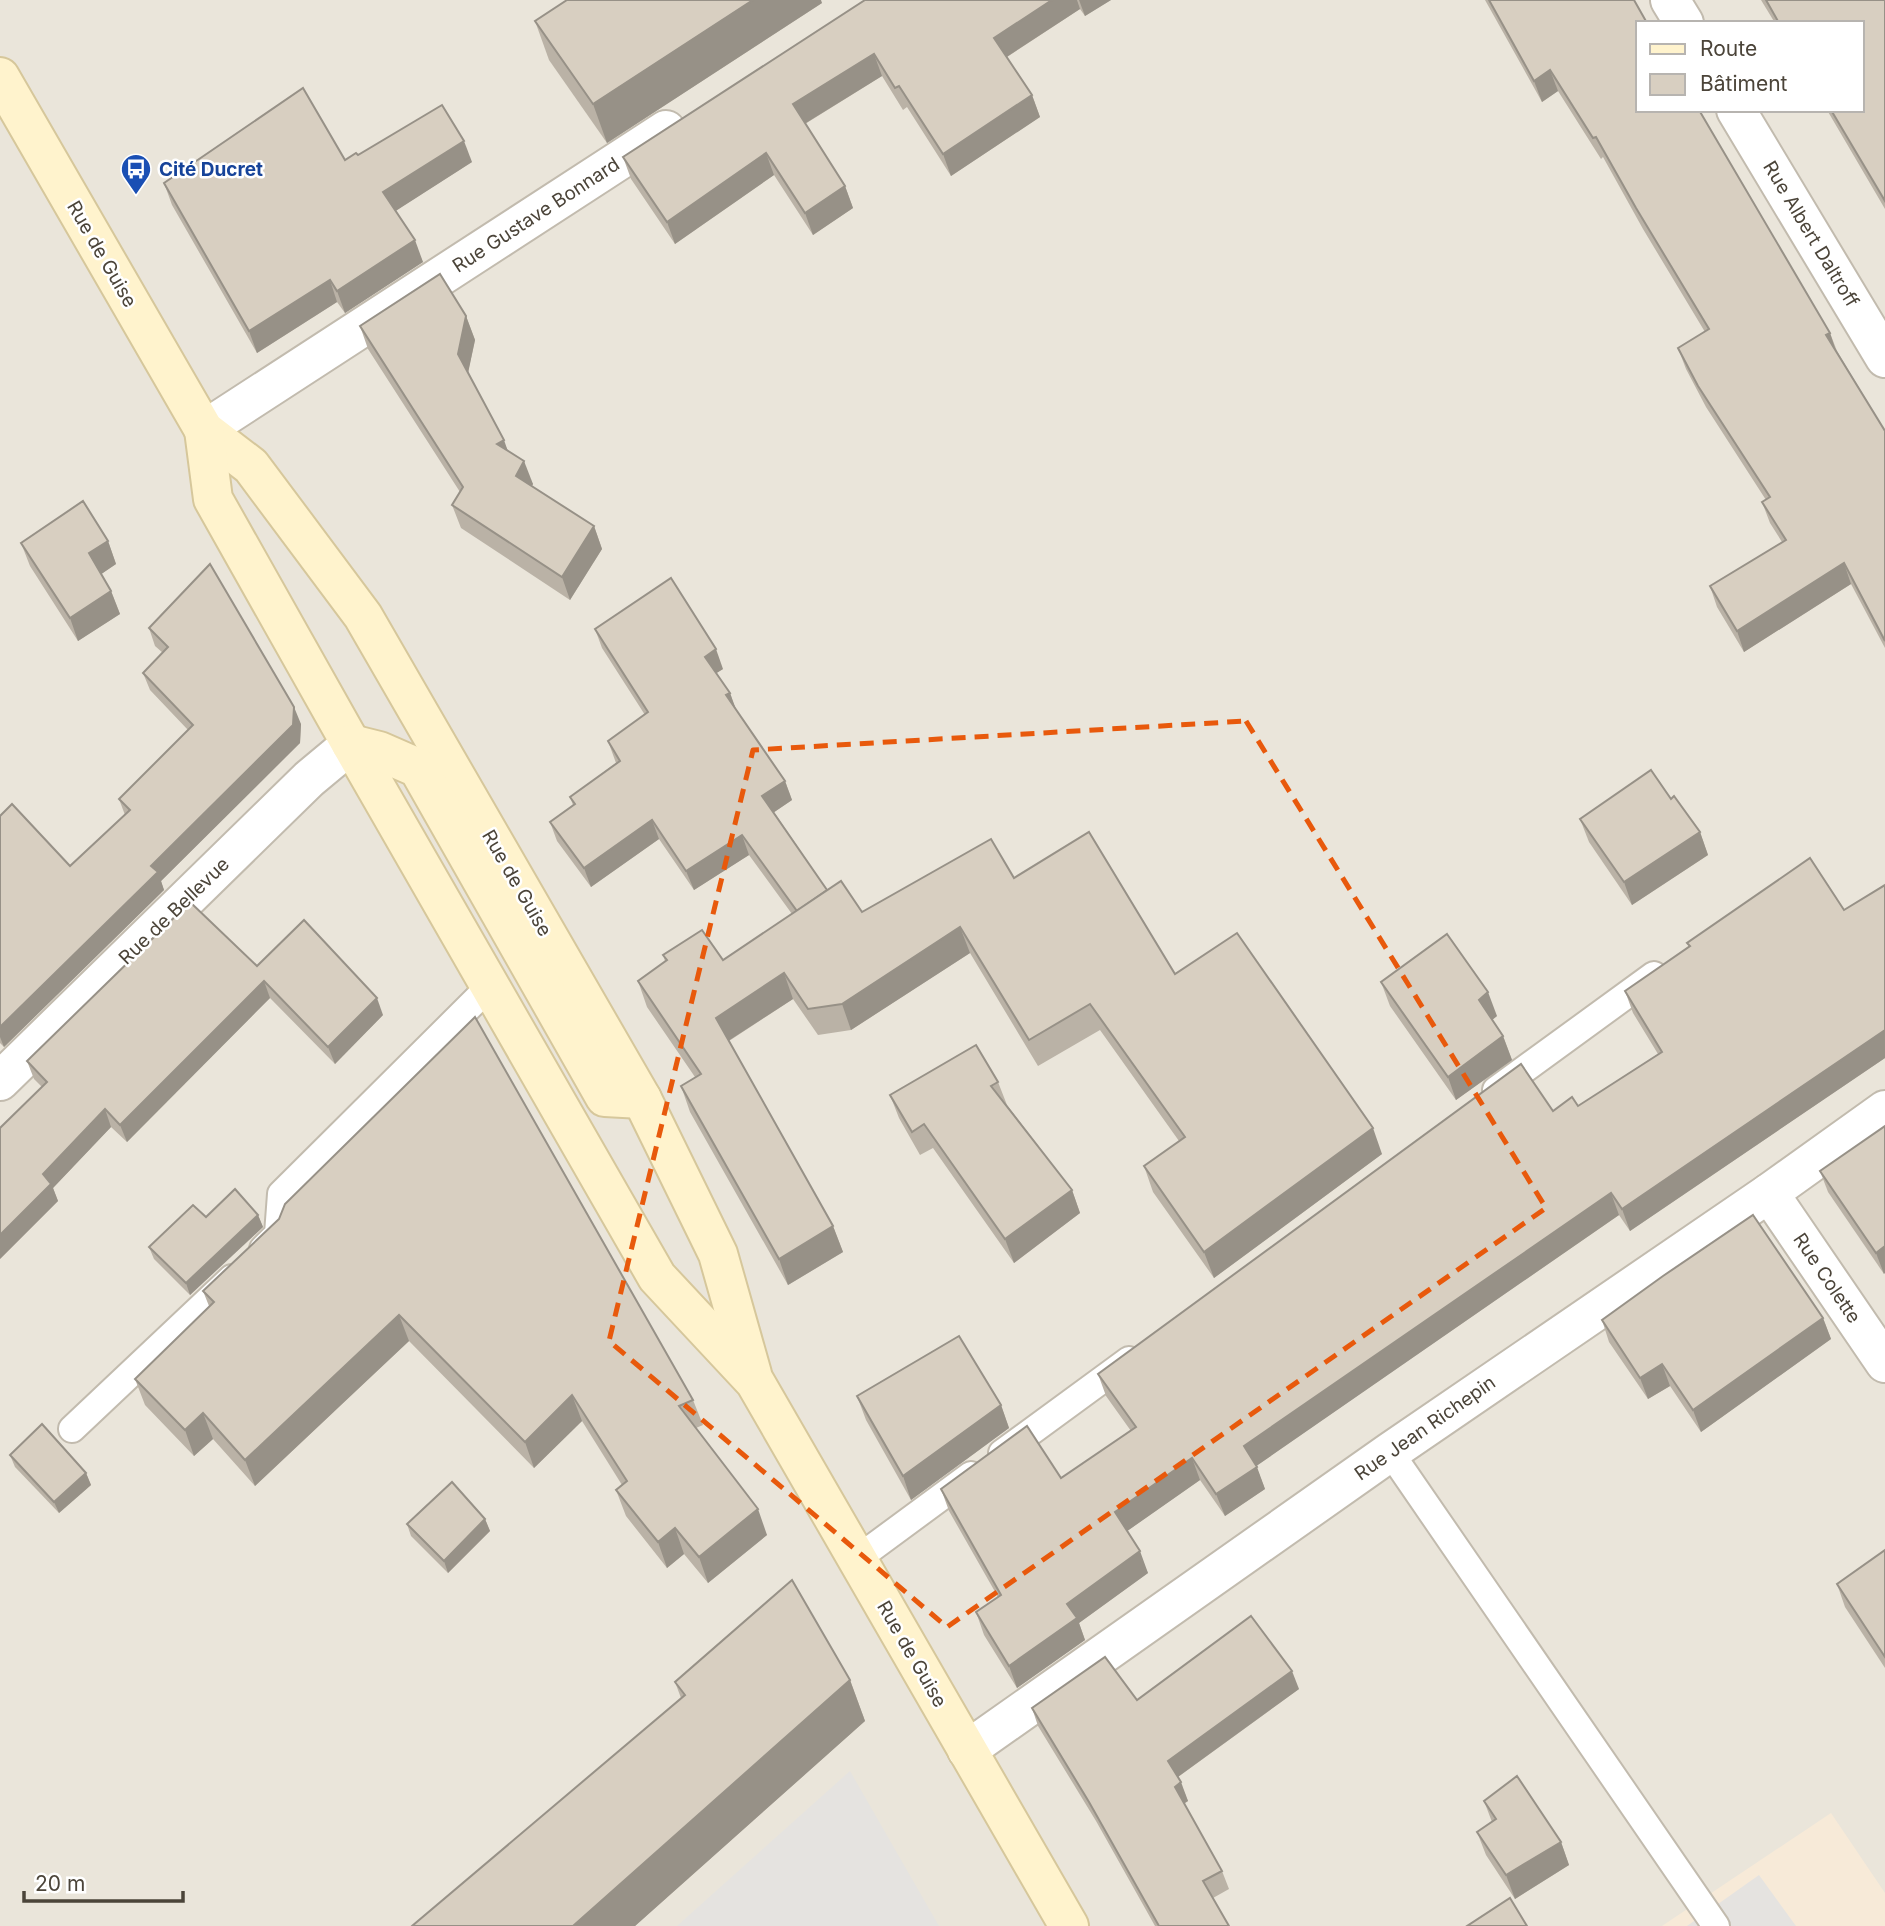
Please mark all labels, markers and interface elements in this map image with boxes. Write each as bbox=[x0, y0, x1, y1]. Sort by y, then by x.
legend bbox=[1636, 21, 1864, 112]
text: Route bbox=[1700, 36, 1757, 61]
text: Bâtiment bbox=[1700, 71, 1788, 96]
bus stop icon: Cité Ducret bbox=[119, 152, 153, 196]
street label: Rue Gustave Bonnard bbox=[448, 152, 624, 278]
street label: Rue Albert Daltroff bbox=[1758, 157, 1864, 311]
place label: Cité Ducret bbox=[159, 158, 263, 181]
street label: Rue de Guise bbox=[62, 197, 142, 311]
street label: Rue de Guise bbox=[477, 826, 557, 940]
street label: Rue de Bellevue bbox=[114, 853, 234, 969]
street label: Rue Colette bbox=[1788, 1229, 1866, 1327]
street label: Rue Jean Richepin bbox=[1350, 1371, 1500, 1485]
street label: Rue de Guise bbox=[872, 1597, 952, 1711]
scale bar bbox=[24, 1860, 184, 1904]
text: 20 m bbox=[35, 1871, 85, 1896]

